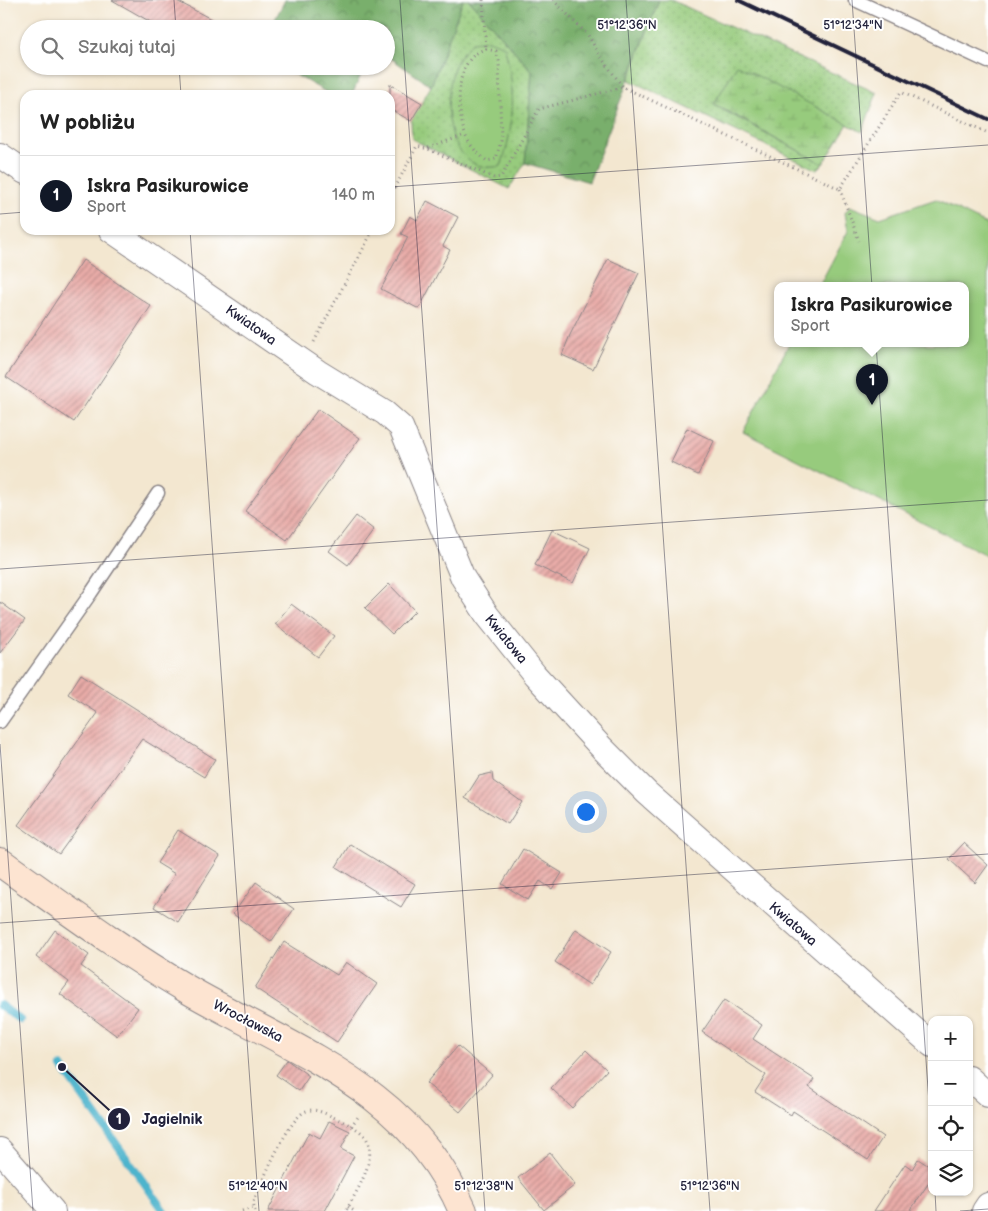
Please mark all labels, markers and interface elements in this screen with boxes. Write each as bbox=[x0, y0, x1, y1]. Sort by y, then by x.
text: 51°12'36"N bbox=[597, 18, 657, 33]
text: 51°12'34"N bbox=[823, 18, 883, 33]
search box bbox=[20, 20, 395, 75]
icon: search bbox=[38, 34, 66, 62]
text: Szukaj tutaj bbox=[78, 36, 175, 59]
text: W pobliżu bbox=[40, 110, 135, 135]
text: Iskra Pasikurowice bbox=[87, 175, 249, 198]
text: 1 bbox=[53, 186, 59, 205]
text: 140 m bbox=[332, 186, 375, 205]
text: Sport bbox=[87, 198, 126, 217]
popup bbox=[774, 282, 969, 347]
text: Iskra Pasikurowice bbox=[791, 294, 952, 317]
street label: Kwiatowa bbox=[222, 301, 280, 349]
text: Sport bbox=[791, 317, 830, 336]
pin: 1 bbox=[856, 364, 888, 405]
street label: Kwiatowa bbox=[481, 611, 531, 667]
your location bbox=[573, 799, 599, 825]
street label: Kwiatowa bbox=[765, 898, 821, 950]
street label: Wrocławska bbox=[210, 996, 286, 1046]
map controls bbox=[928, 1016, 973, 1196]
button: + bbox=[928, 1016, 973, 1061]
button: − bbox=[928, 1061, 973, 1106]
callout: Jagielnik bbox=[106, 1104, 212, 1134]
button: locate bbox=[928, 1106, 973, 1151]
text: 1 bbox=[116, 1110, 122, 1129]
text: Jagielnik bbox=[142, 1110, 202, 1129]
button: layers bbox=[928, 1151, 973, 1196]
text: 51°12'40"N bbox=[228, 1179, 288, 1194]
text: 51°12'38"N bbox=[454, 1179, 514, 1194]
text: 51°12'36"N bbox=[680, 1179, 740, 1194]

